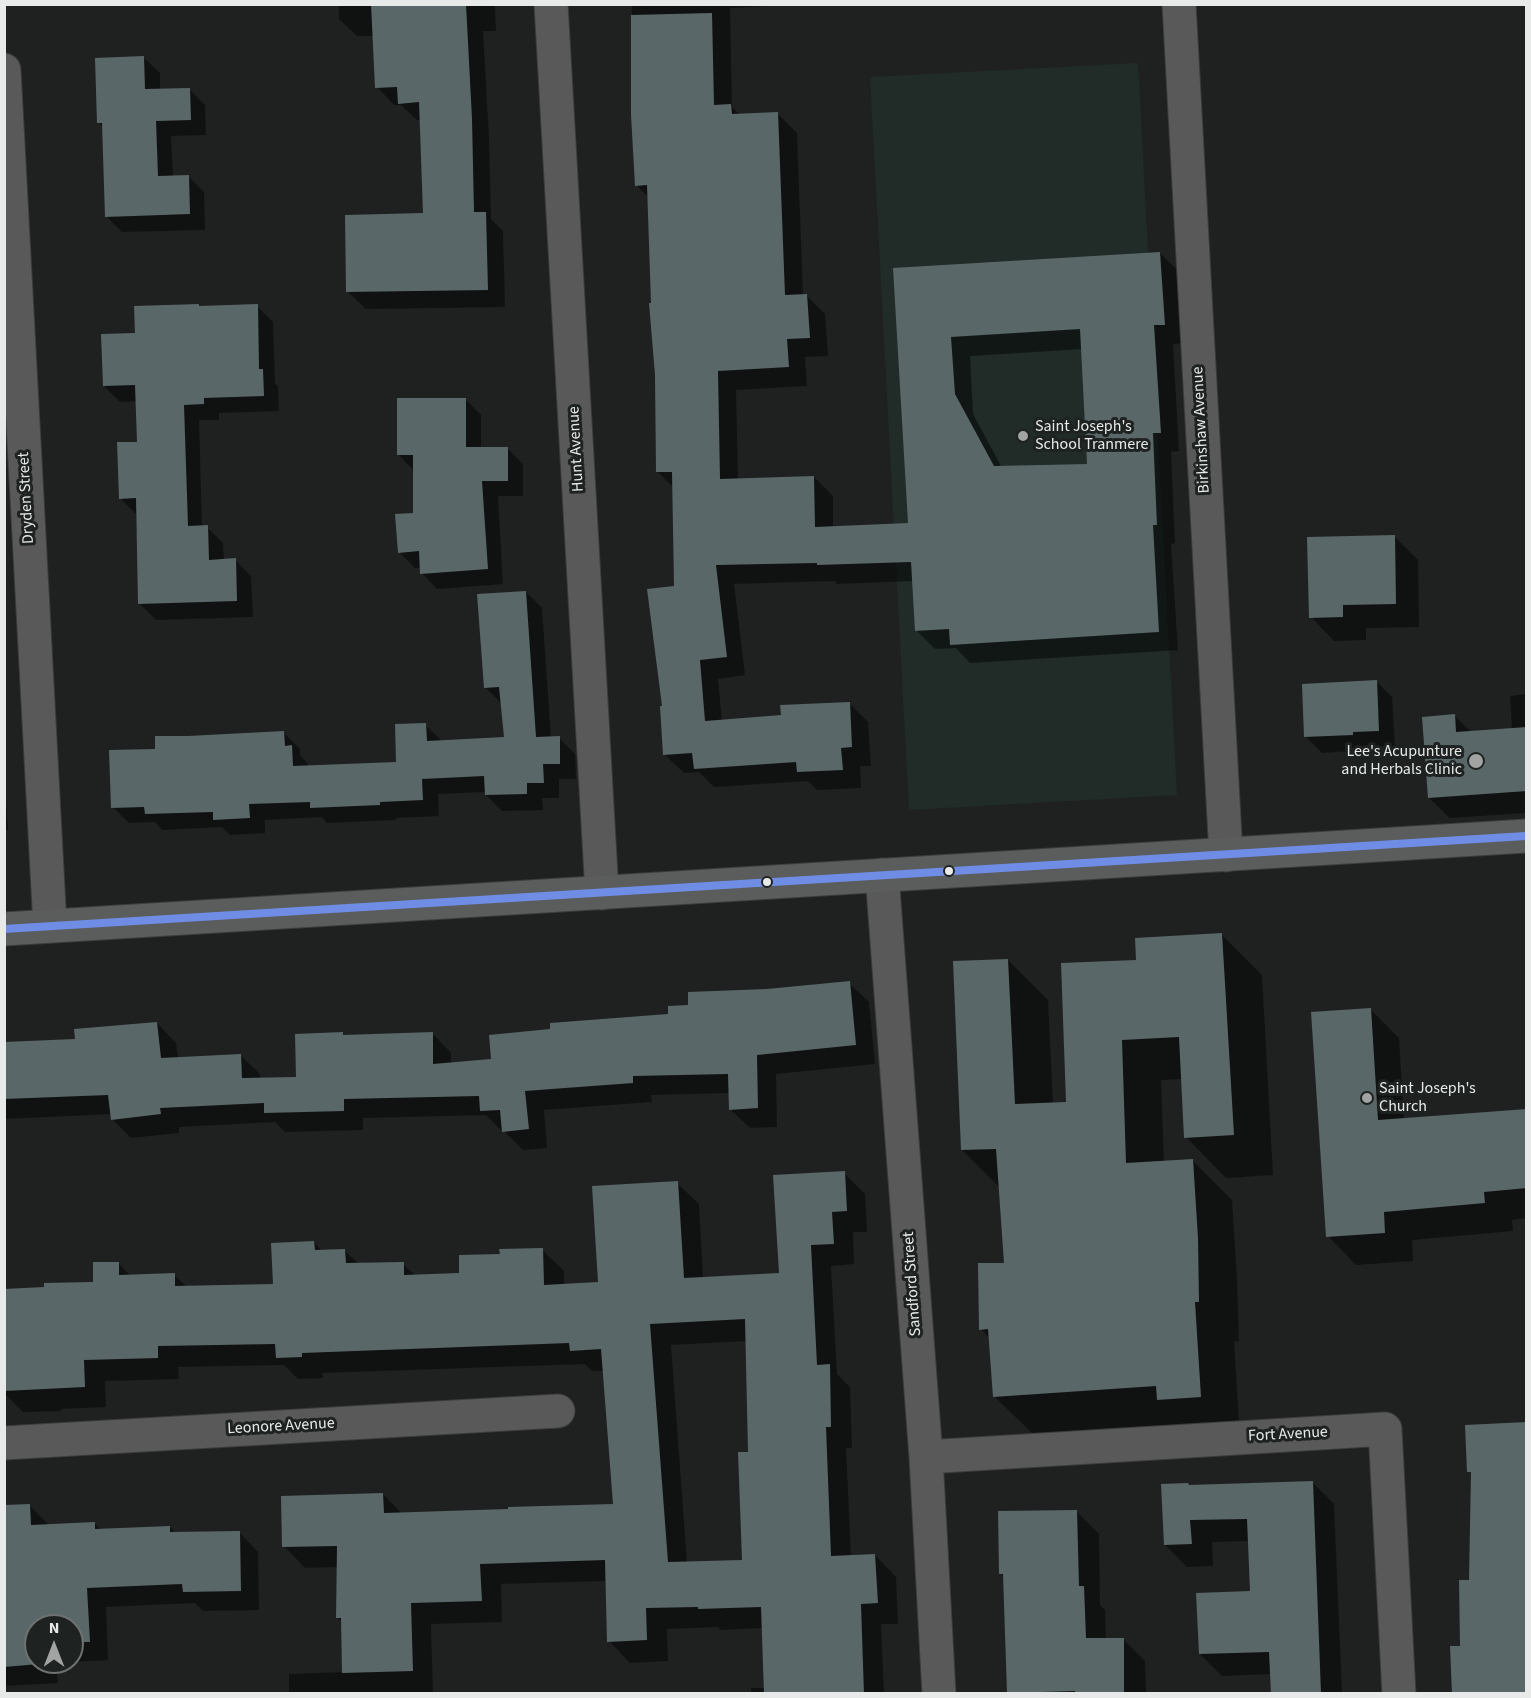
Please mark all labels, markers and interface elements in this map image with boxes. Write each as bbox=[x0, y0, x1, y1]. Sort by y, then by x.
street label: Birkinshaw Avenue bbox=[1189, 366, 1215, 494]
street label: Hunt Avenue bbox=[565, 406, 589, 492]
place label: Saint Joseph's School Tranmere bbox=[1035, 417, 1149, 455]
marker: Saint Joseph's School Tranmere bbox=[1016, 429, 1030, 443]
street label: Dryden Street bbox=[15, 452, 39, 544]
place label: Lee's Acupunture and Herbals Clinic bbox=[1341, 742, 1462, 780]
marker: Lee's Acupunture and Herbals Clinic bbox=[1467, 752, 1485, 770]
unlabelled marker bbox=[943, 865, 955, 877]
unlabelled marker bbox=[761, 876, 773, 888]
place label: Saint Joseph's Church bbox=[1379, 1079, 1476, 1117]
marker: Saint Joseph's Church bbox=[1360, 1091, 1374, 1105]
street label: Sandford Street bbox=[900, 1231, 926, 1337]
street label: Leonore Avenue bbox=[227, 1415, 335, 1439]
street label: Fort Avenue bbox=[1248, 1423, 1328, 1447]
north arrow bbox=[24, 1614, 84, 1674]
text: N bbox=[49, 1617, 59, 1639]

